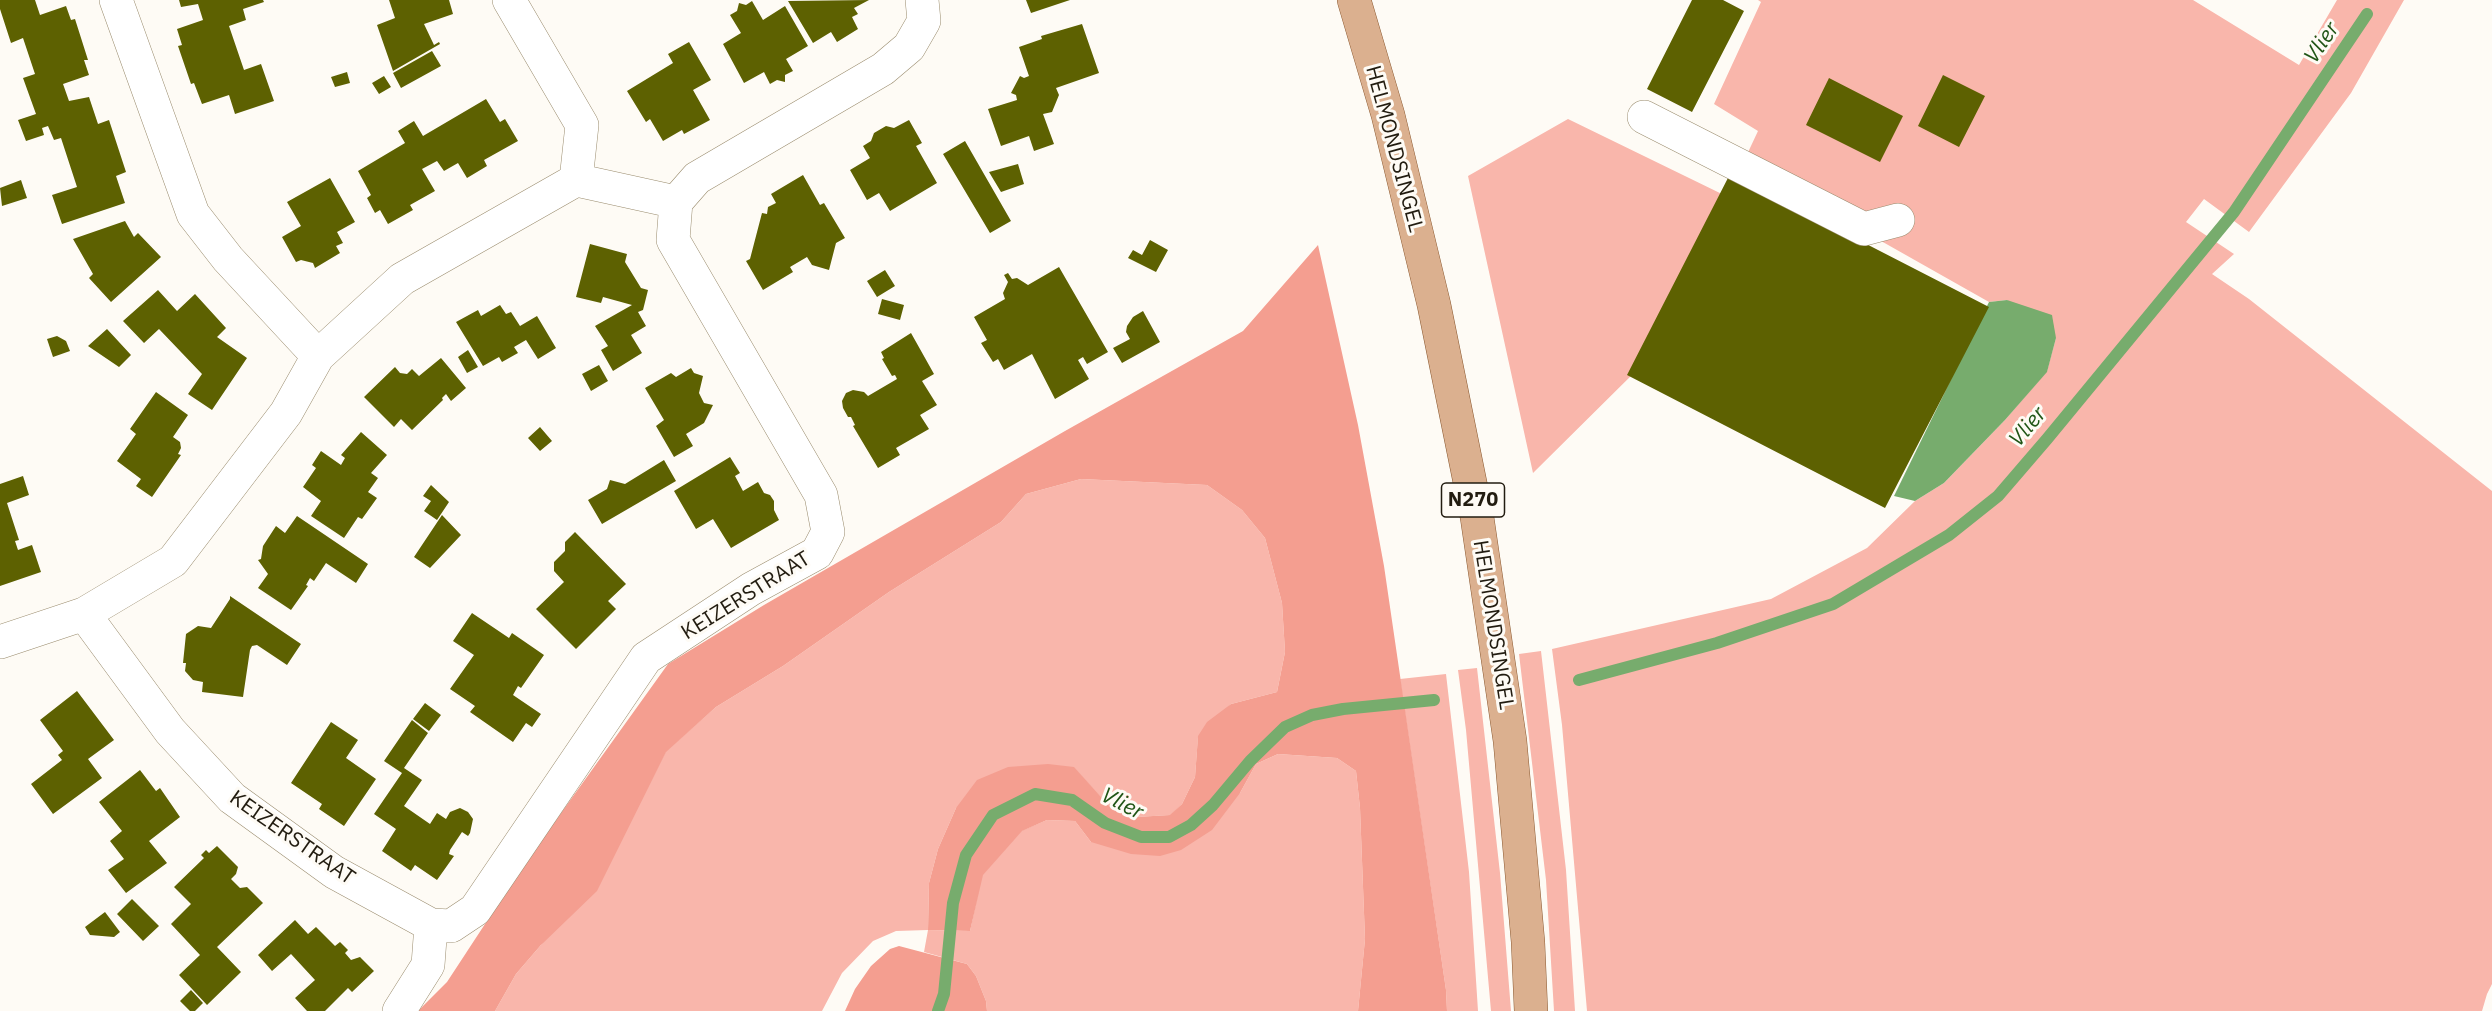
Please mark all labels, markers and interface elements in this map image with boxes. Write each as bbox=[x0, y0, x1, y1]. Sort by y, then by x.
water label: Vlier bbox=[2299, 17, 2345, 69]
street label: HELMONDSINGEL bbox=[1360, 63, 1428, 235]
water label: Vlier bbox=[2004, 402, 2052, 452]
road number: N270 bbox=[1442, 483, 1504, 517]
street label: HELMONDSINGEL bbox=[1467, 538, 1519, 712]
street label: KEIZERSTRAAT bbox=[677, 546, 815, 646]
water label: Vlier bbox=[1096, 782, 1148, 826]
street label: KEIZERSTRAAT bbox=[225, 785, 359, 891]

